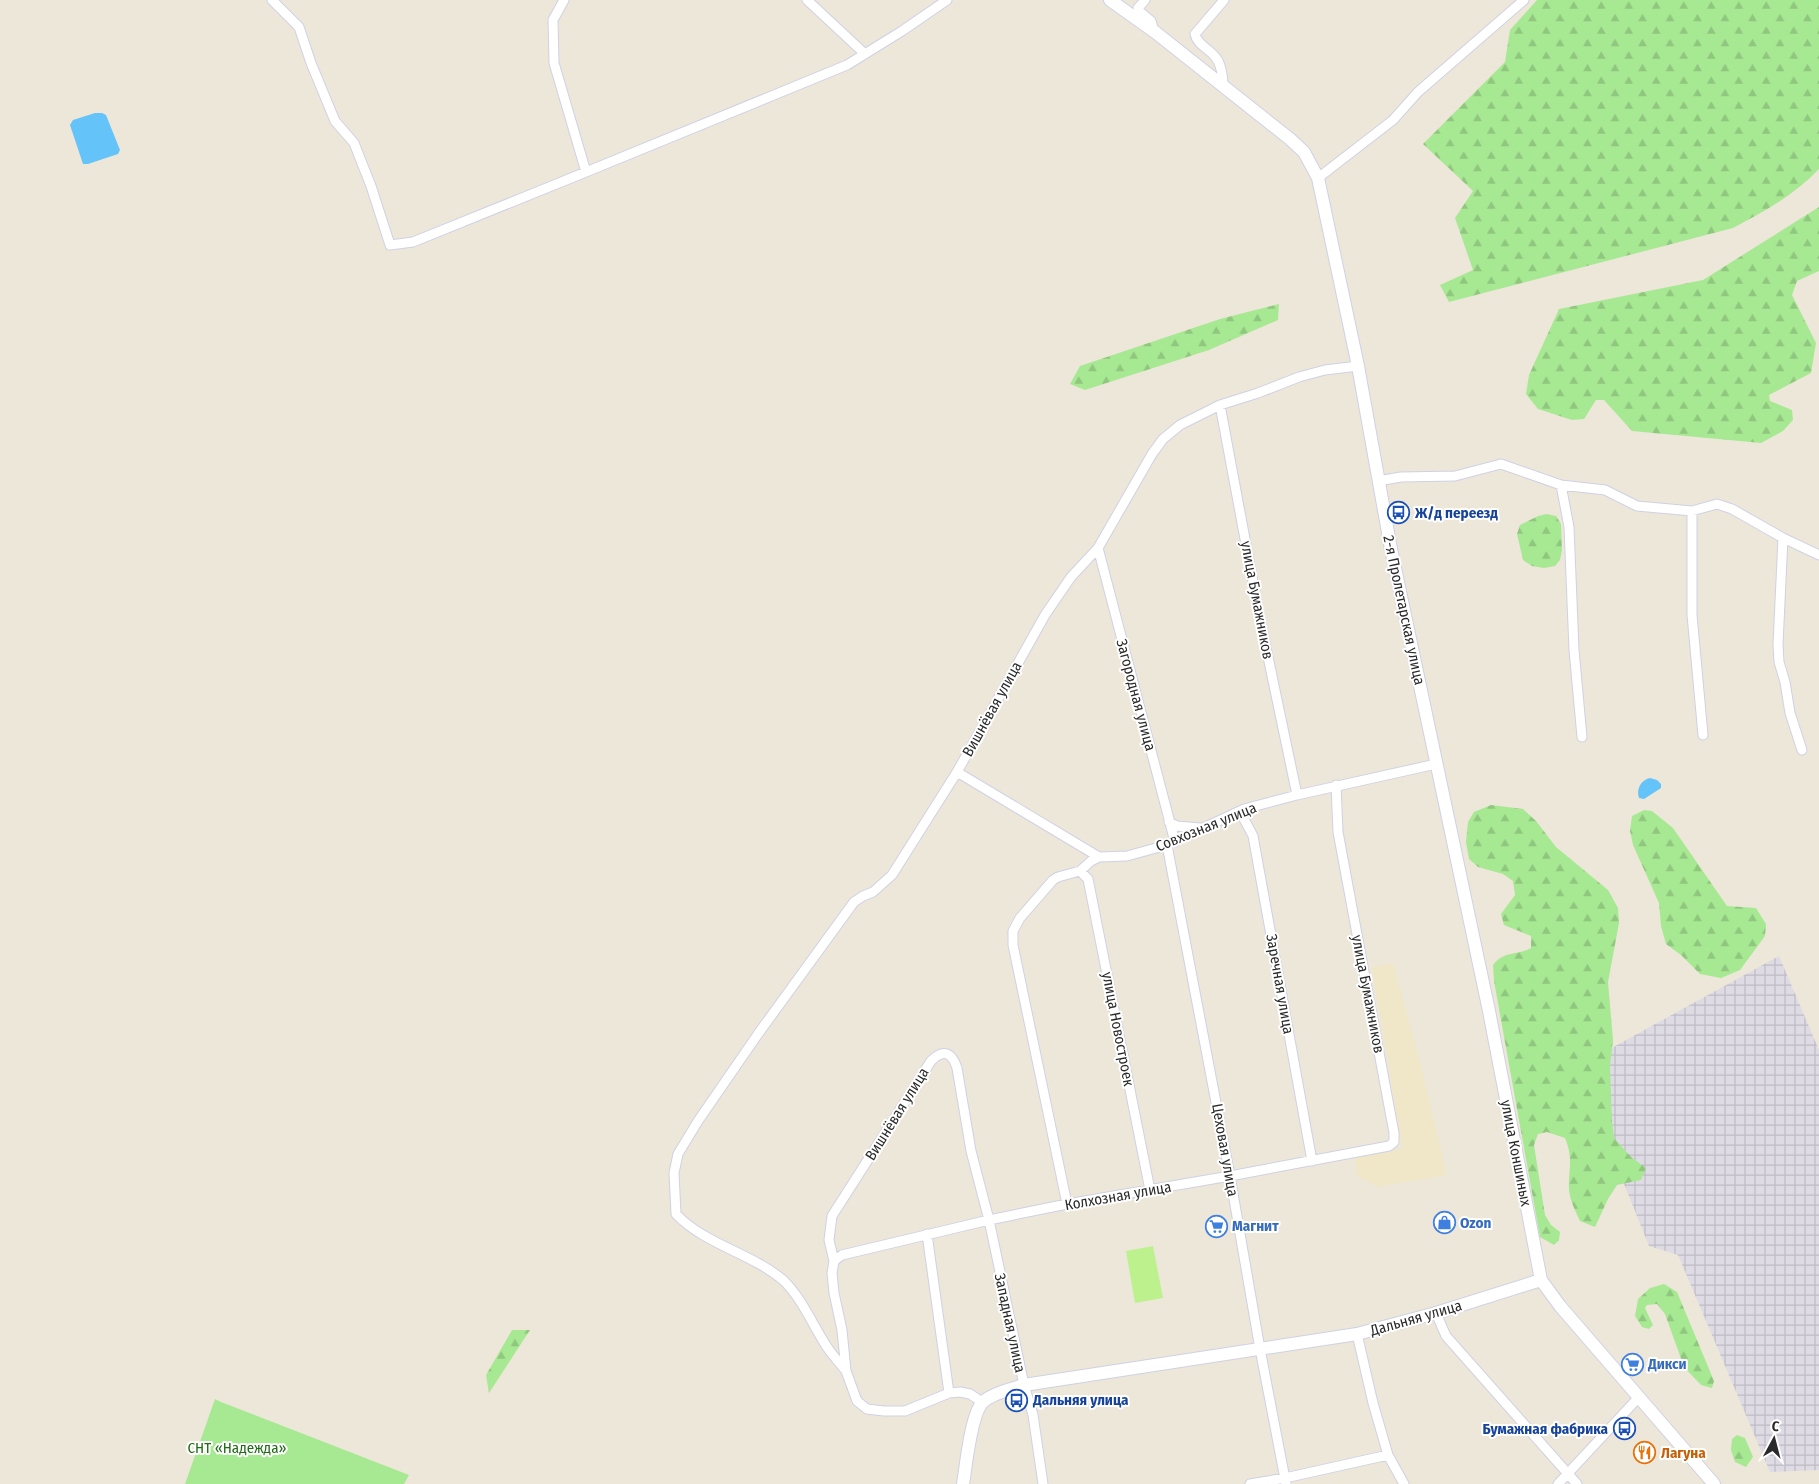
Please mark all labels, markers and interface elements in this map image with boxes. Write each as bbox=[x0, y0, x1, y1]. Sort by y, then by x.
bus stop icon: Ж/д переезд bbox=[1387, 501, 1411, 525]
place label: Ж/д переезд bbox=[1414, 504, 1498, 522]
street label: 2-я Пролетарская улица bbox=[1379, 534, 1429, 686]
street label: улица Бумажников bbox=[1237, 539, 1277, 661]
street label: Загородная улица bbox=[1112, 637, 1160, 753]
street label: Вишнёвая улица bbox=[959, 658, 1025, 760]
street label: Совхозная улица bbox=[1153, 799, 1259, 855]
street label: Заречная улица bbox=[1262, 933, 1298, 1035]
street label: улица Бумажников bbox=[1348, 933, 1388, 1055]
street label: улица Новостроек bbox=[1098, 970, 1138, 1088]
street label: Вишнёвая улица bbox=[861, 1064, 933, 1164]
street label: улица Коншиных bbox=[1497, 1098, 1535, 1208]
street label: Цеховая улица bbox=[1208, 1102, 1242, 1198]
street label: Колхозная улица bbox=[1063, 1178, 1173, 1214]
shop icon: Ozon bbox=[1432, 1211, 1456, 1235]
supermarket icon: Магнит bbox=[1204, 1214, 1228, 1238]
place label: Ozon bbox=[1460, 1214, 1491, 1232]
place label: Магнит bbox=[1232, 1217, 1279, 1235]
street label: Западная улица bbox=[991, 1272, 1029, 1374]
street label: Дальняя улица bbox=[1367, 1296, 1464, 1340]
supermarket icon: Дикси bbox=[1620, 1352, 1644, 1376]
place label: Дикси bbox=[1647, 1355, 1687, 1373]
bus stop icon: Дальняя улица bbox=[1005, 1388, 1029, 1412]
place label: Дальняя улица bbox=[1032, 1391, 1129, 1409]
north arrow bbox=[1749, 1414, 1799, 1464]
bus stop icon: Бумажная фабрика bbox=[1612, 1417, 1636, 1441]
text: С bbox=[1771, 1418, 1781, 1436]
place label: Бумажная фабрика bbox=[1482, 1420, 1609, 1438]
park label: СНТ «Надежда» bbox=[187, 1439, 287, 1457]
restaurant icon: Лагуна bbox=[1633, 1441, 1657, 1465]
place label: Лагуна bbox=[1661, 1444, 1706, 1462]

